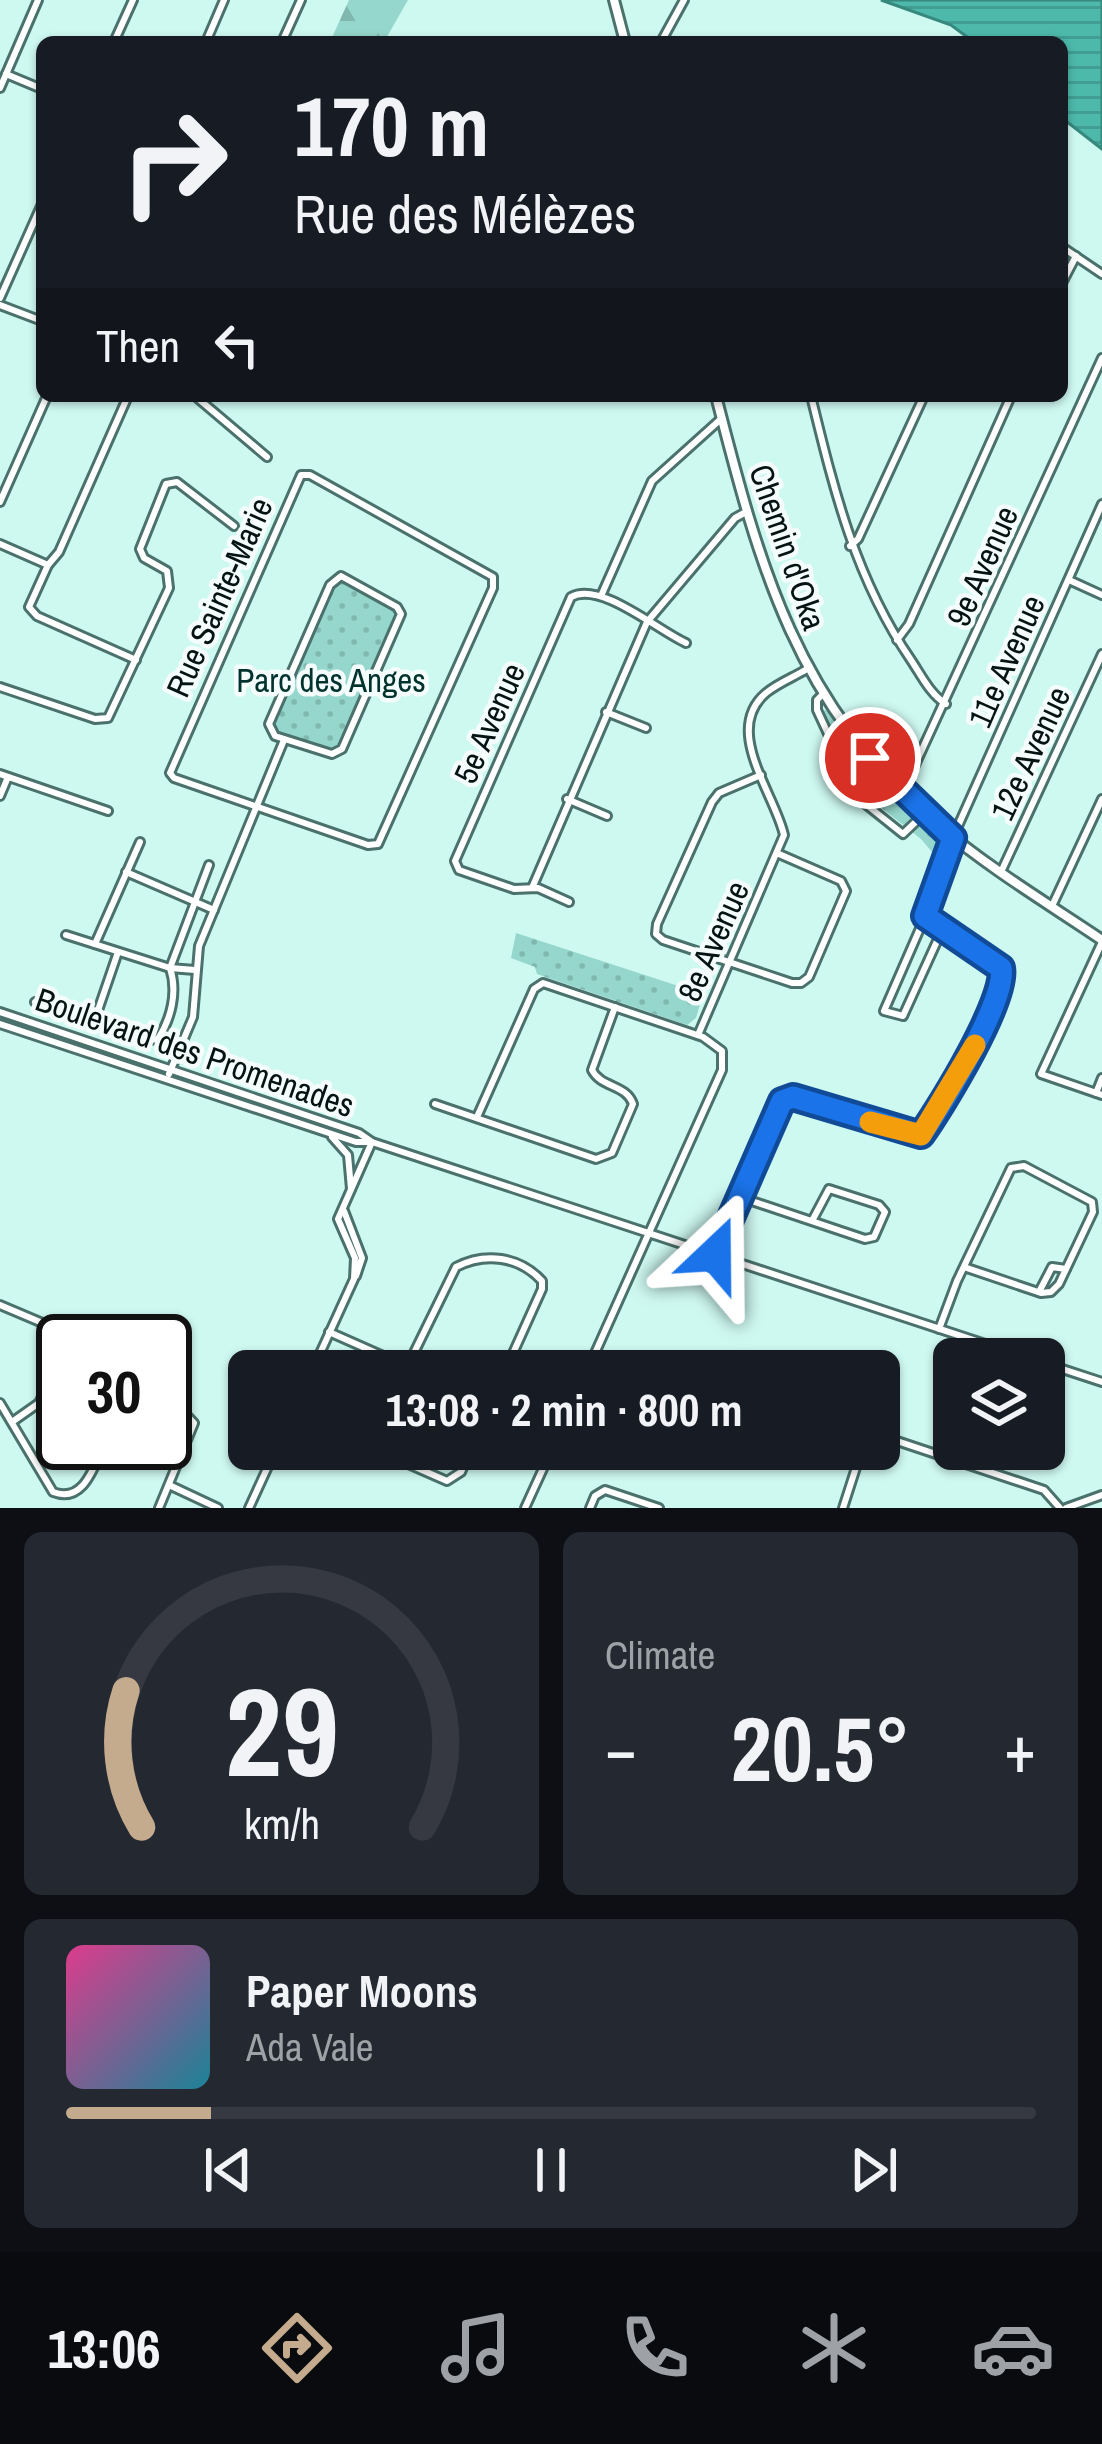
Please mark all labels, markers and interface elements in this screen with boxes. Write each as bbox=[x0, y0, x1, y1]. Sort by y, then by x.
text: 170 m bbox=[294, 69, 489, 182]
icon: right bbox=[96, 84, 252, 240]
text: Rue des Mélèzes bbox=[294, 177, 636, 250]
icon: left bbox=[204, 312, 270, 378]
text: Then bbox=[96, 315, 180, 376]
street label: Chemin d'Oka bbox=[739, 458, 837, 636]
street label: Rue Sainte-Marie bbox=[155, 490, 283, 704]
street label: 9e Avenue bbox=[936, 499, 1028, 633]
street label: 11e Avenue bbox=[957, 588, 1055, 734]
street label: 5e Avenue bbox=[443, 656, 535, 790]
park label: Parc des Anges bbox=[236, 658, 426, 702]
street label: 12e Avenue bbox=[980, 679, 1080, 827]
pin bbox=[819, 707, 921, 809]
icon: arrive bbox=[837, 725, 903, 791]
street label: 8e Avenue bbox=[667, 874, 759, 1008]
street label: Boulevard des Promenades bbox=[30, 977, 360, 1127]
position arrow bbox=[652, 1191, 778, 1317]
speed limit sign: 30 bbox=[36, 1314, 192, 1470]
map controls bbox=[933, 1338, 1065, 1470]
button: layers bbox=[933, 1338, 1065, 1470]
text: 13:08 · 2 min · 800 m bbox=[386, 1379, 742, 1440]
text: Climate bbox=[605, 1629, 715, 1681]
text: 29 bbox=[225, 1647, 338, 1815]
text: 20.5° bbox=[731, 1688, 910, 1809]
text: − bbox=[605, 1704, 637, 1793]
text: + bbox=[1004, 1704, 1036, 1793]
text: km/h bbox=[243, 1794, 320, 1851]
text: Paper Moons bbox=[246, 1960, 478, 2021]
text: Ada Vale bbox=[246, 2021, 373, 2073]
icon: previous bbox=[195, 2137, 261, 2203]
icon: pause bbox=[518, 2137, 584, 2203]
icon: next bbox=[841, 2137, 907, 2203]
icon: directions bbox=[255, 2306, 339, 2390]
icon: music bbox=[434, 2306, 518, 2390]
icon: phone bbox=[613, 2306, 697, 2390]
icon: climate bbox=[792, 2306, 876, 2390]
icon: car bbox=[971, 2306, 1055, 2390]
text: 13:06 bbox=[47, 2312, 161, 2385]

